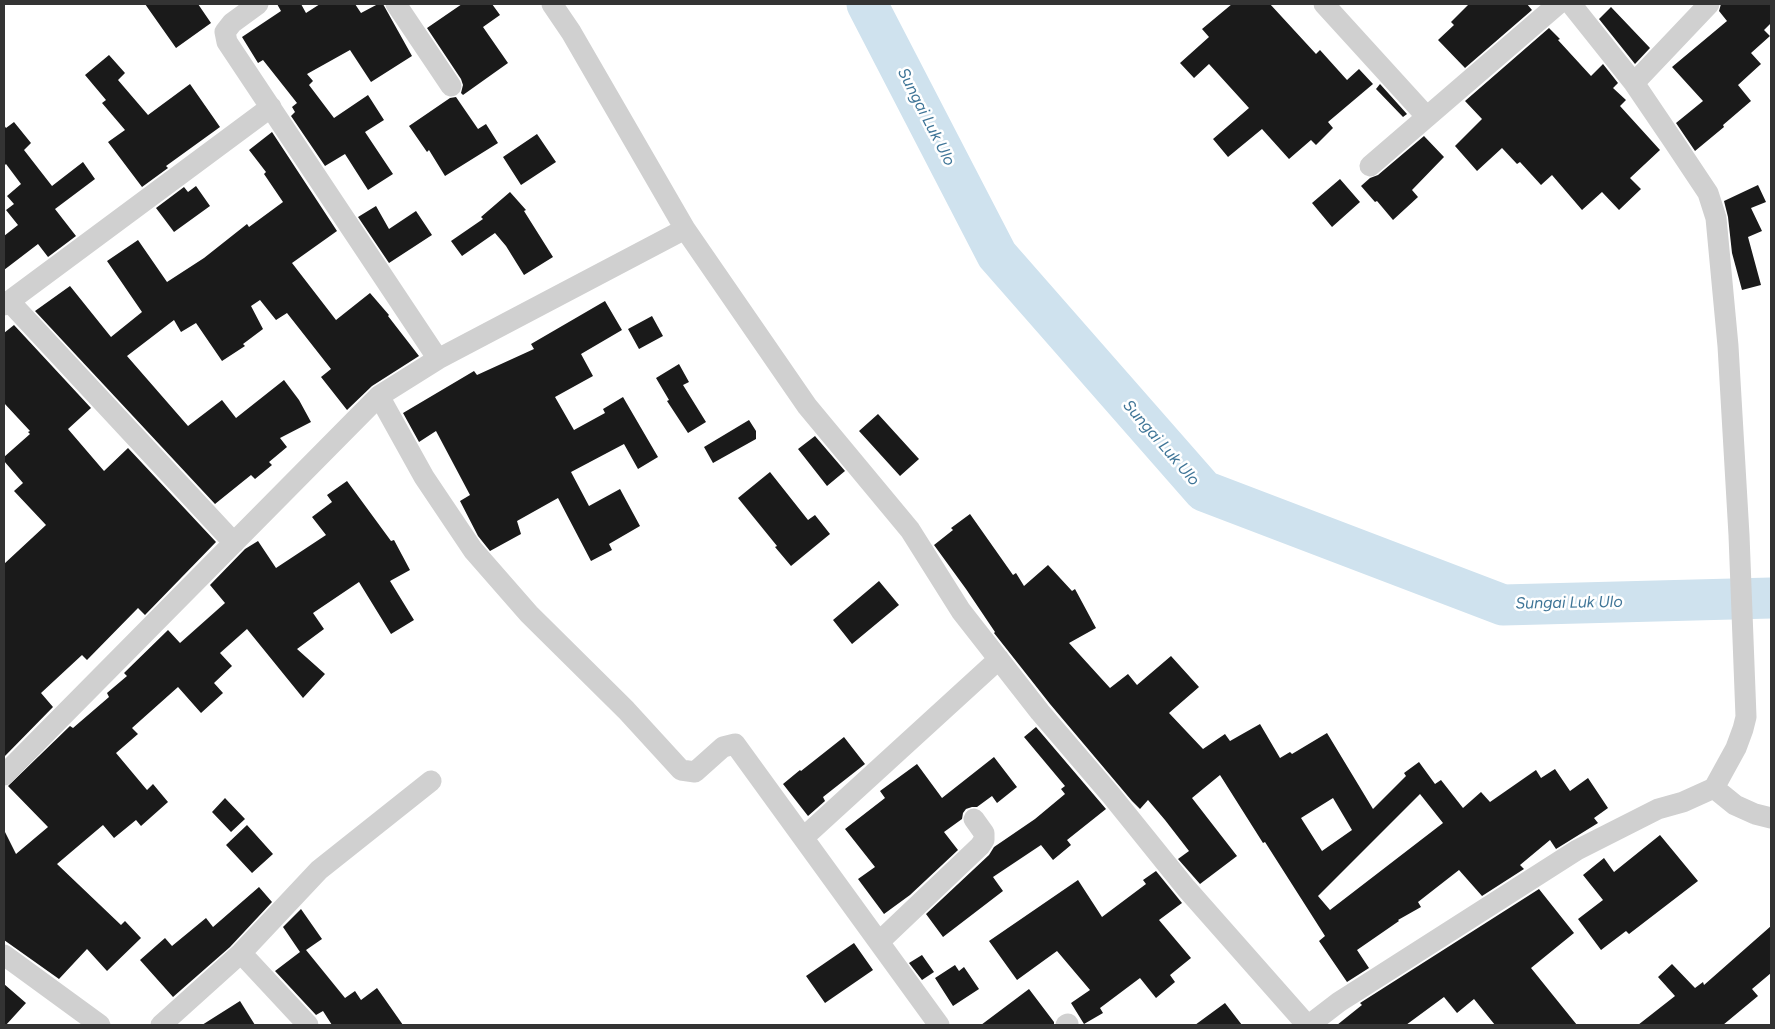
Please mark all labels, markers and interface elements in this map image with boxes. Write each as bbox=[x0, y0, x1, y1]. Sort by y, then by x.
water label: Sungai Luk Ulo bbox=[893, 65, 959, 169]
water label: Sungai Luk Ulo bbox=[1119, 396, 1203, 490]
water label: Sungai Luk Ulo bbox=[1515, 592, 1623, 614]

